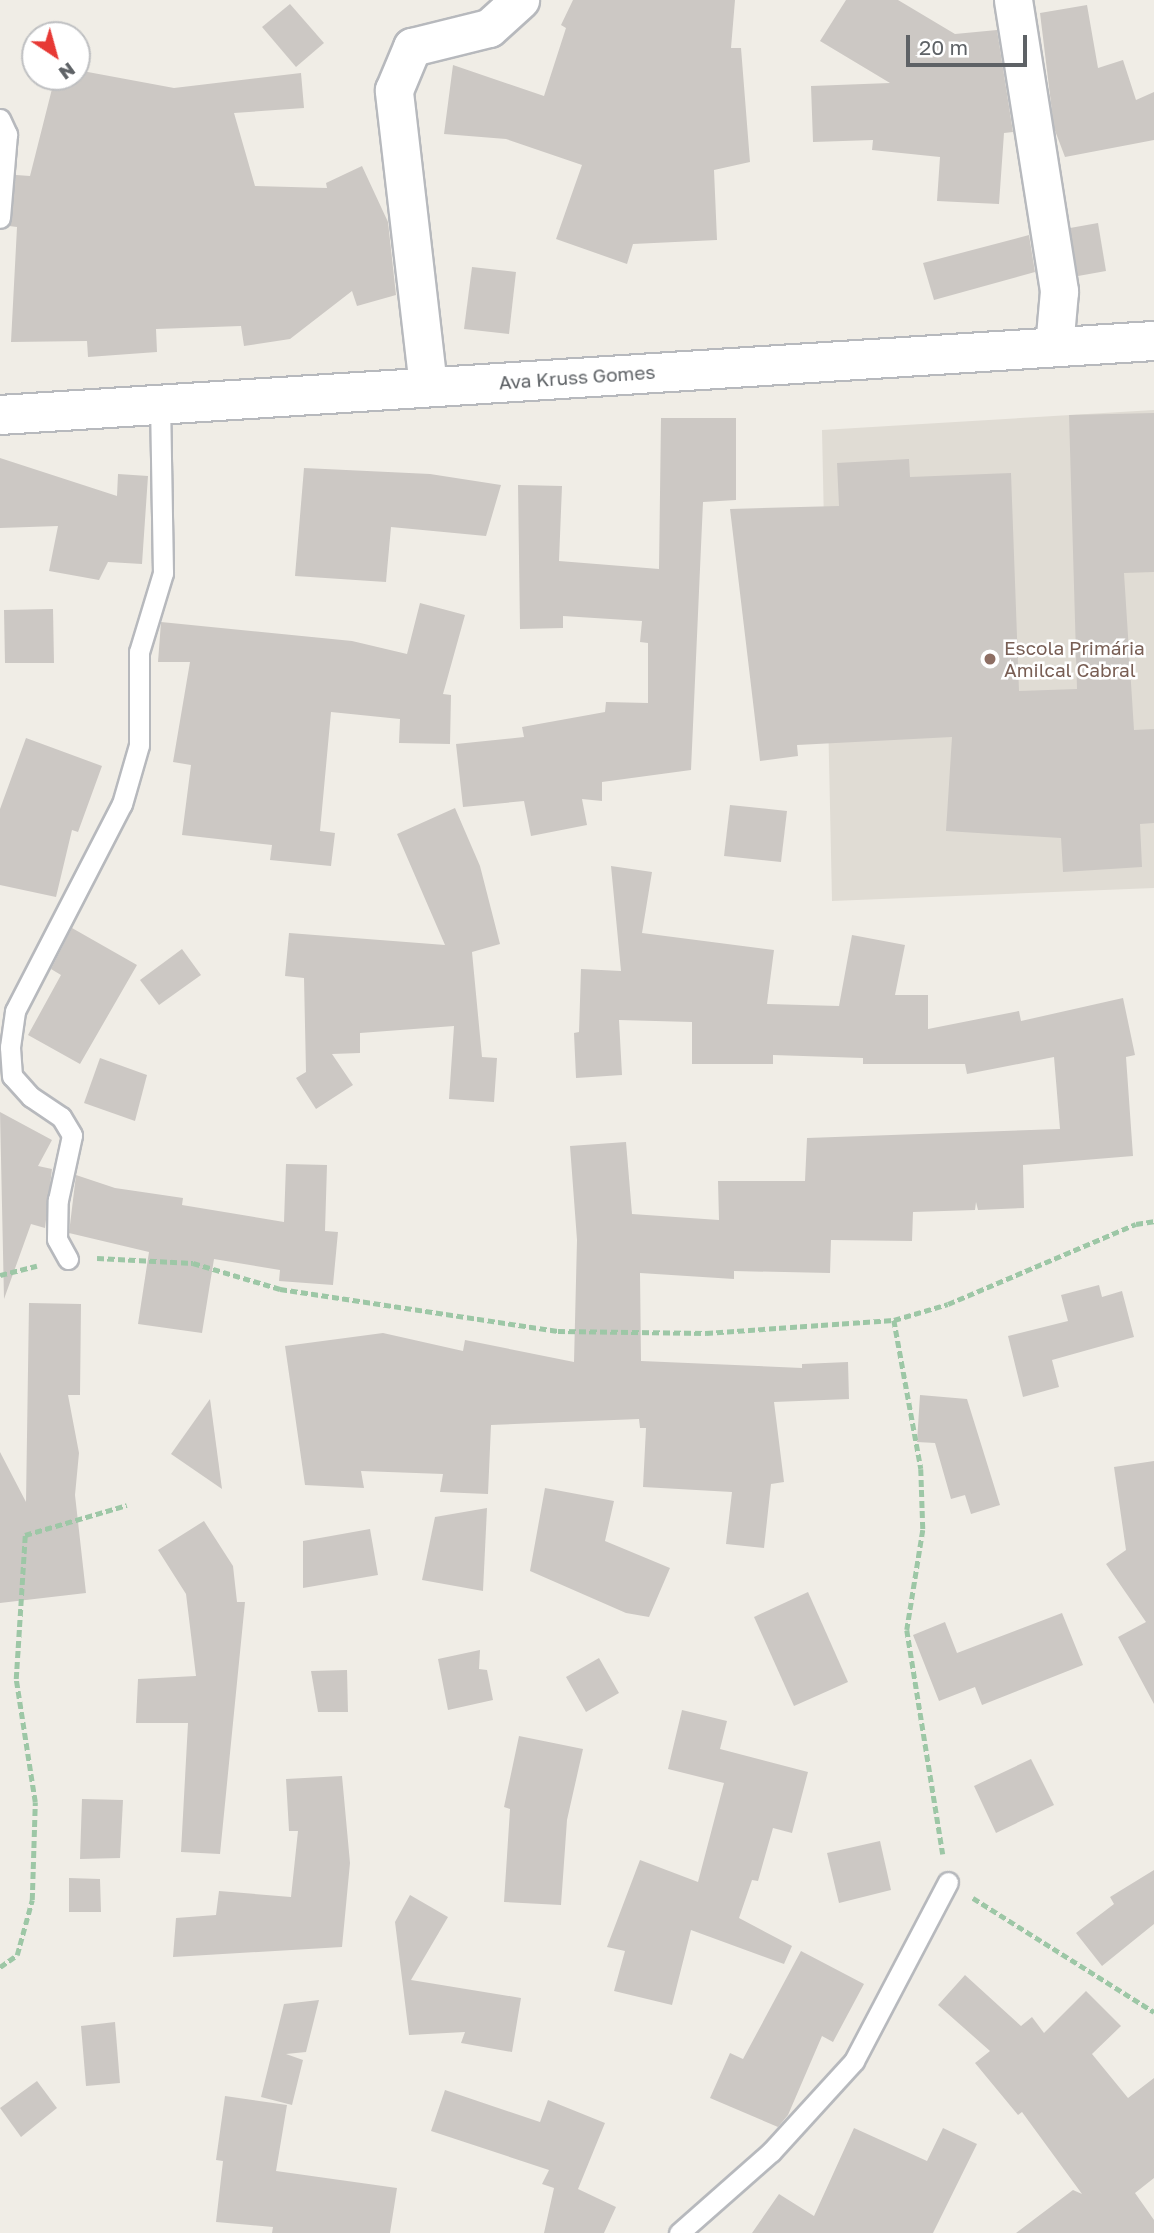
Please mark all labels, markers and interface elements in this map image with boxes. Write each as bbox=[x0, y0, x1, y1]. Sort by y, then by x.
north arrow bbox=[21, 21, 91, 91]
scale bar bbox=[909, 21, 1030, 65]
text: 20 m bbox=[919, 34, 968, 60]
text: N bbox=[55, 58, 80, 85]
street label: Ava Kruss Gomes bbox=[498, 360, 656, 394]
place label: Escola Primária Amilcal Cabral bbox=[1004, 637, 1145, 681]
marker: Escola Primária Amilcal Cabral bbox=[982, 651, 998, 667]

